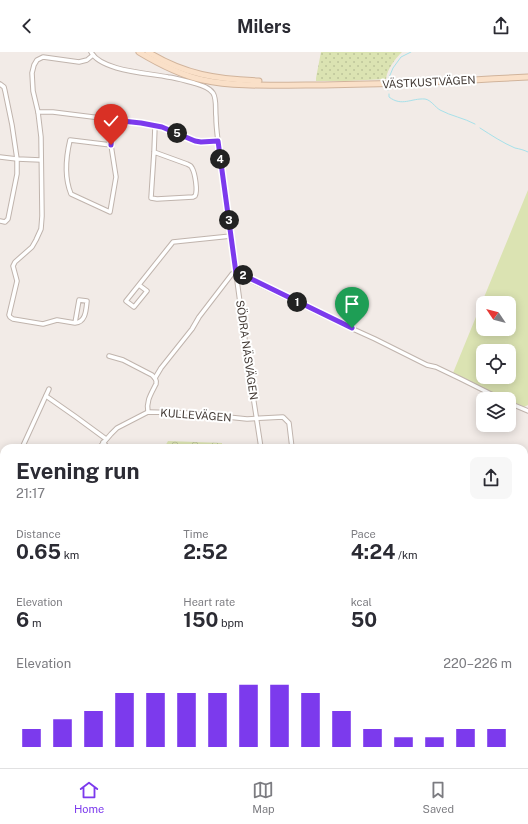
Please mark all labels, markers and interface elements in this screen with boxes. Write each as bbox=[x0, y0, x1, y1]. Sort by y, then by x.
icon: back bbox=[16, 15, 38, 37]
icon: share bbox=[490, 15, 512, 37]
text: Milers bbox=[237, 16, 291, 37]
street label: VÄSTKUSTVÄGEN bbox=[382, 73, 476, 90]
pin bbox=[94, 104, 128, 145]
icon: check bbox=[100, 110, 122, 132]
pin: 5 bbox=[167, 123, 187, 143]
text: 5 bbox=[173, 127, 181, 139]
pin: 4 bbox=[210, 149, 230, 169]
text: 4 bbox=[216, 153, 224, 165]
pin: 3 bbox=[219, 210, 239, 230]
text: 3 bbox=[225, 214, 233, 226]
pin: 2 bbox=[233, 265, 253, 285]
text: 2 bbox=[240, 269, 247, 281]
pin bbox=[335, 287, 369, 328]
pin: 1 bbox=[287, 292, 307, 312]
icon: arrive bbox=[341, 293, 363, 315]
text: 1 bbox=[295, 296, 299, 308]
north arrow bbox=[476, 296, 516, 336]
map controls bbox=[476, 296, 516, 432]
street label: SÖDRA NÄSVÄGEN bbox=[234, 299, 261, 401]
button: locate bbox=[476, 344, 516, 384]
button: layers bbox=[476, 392, 516, 432]
street label: KULLEVÄGEN bbox=[160, 406, 232, 423]
button: share bbox=[470, 457, 512, 499]
text: Evening run bbox=[16, 458, 140, 484]
text: 21:17 bbox=[16, 486, 45, 501]
text: Distance bbox=[16, 528, 61, 540]
text: Time bbox=[183, 528, 208, 540]
text: Pace bbox=[351, 528, 376, 540]
text: 0.65 bbox=[16, 540, 61, 564]
text: 2:52 bbox=[183, 540, 228, 564]
text: 4:24 bbox=[351, 540, 395, 564]
text: km bbox=[61, 549, 79, 561]
text: /km bbox=[395, 549, 418, 561]
text: Elevation bbox=[16, 596, 63, 608]
text: Heart rate bbox=[183, 596, 235, 608]
text: kcal bbox=[351, 596, 372, 608]
text: 6 bbox=[16, 608, 29, 632]
text: 150 bbox=[183, 608, 218, 632]
text: 50 bbox=[351, 608, 377, 632]
text: m bbox=[29, 617, 41, 629]
text: bpm bbox=[218, 617, 244, 629]
text: Elevation bbox=[16, 656, 71, 671]
text: 220–226 m bbox=[443, 656, 512, 671]
tab: Home bbox=[74, 779, 104, 815]
tab: Map bbox=[252, 779, 275, 815]
tab: Saved bbox=[423, 779, 454, 815]

